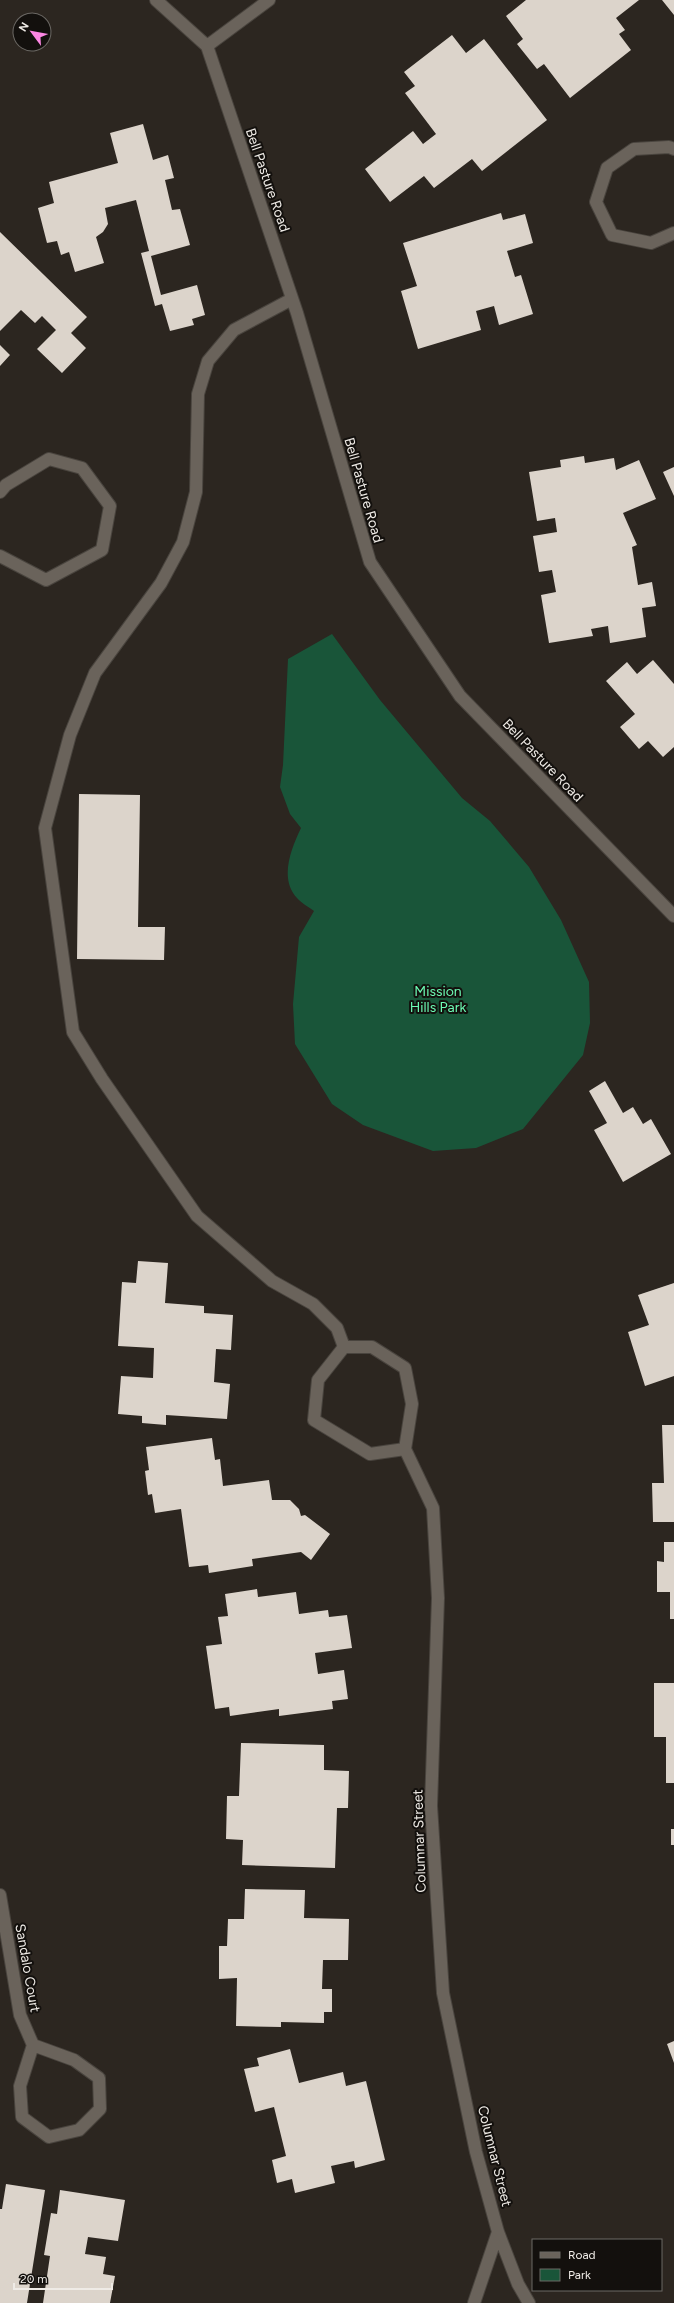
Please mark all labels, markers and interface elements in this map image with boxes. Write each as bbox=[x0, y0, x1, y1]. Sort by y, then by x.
north arrow bbox=[12, 12, 52, 52]
text: N bbox=[16, 20, 32, 34]
street label: Bell Pasture Road bbox=[242, 126, 293, 234]
street label: Bell Pasture Road bbox=[340, 436, 387, 545]
street label: Bell Pasture Road bbox=[499, 715, 586, 805]
park label: Mission Hills Park bbox=[410, 983, 466, 1016]
street label: Columnar Street bbox=[409, 1789, 430, 1893]
street label: Sandalo Court bbox=[11, 1922, 44, 2014]
street label: Columnar Street bbox=[474, 2104, 515, 2208]
legend bbox=[532, 2239, 662, 2291]
text: Road bbox=[568, 2248, 596, 2262]
scale bar bbox=[14, 2265, 112, 2291]
text: Park bbox=[568, 2268, 591, 2282]
text: 20 m bbox=[20, 2272, 48, 2286]

